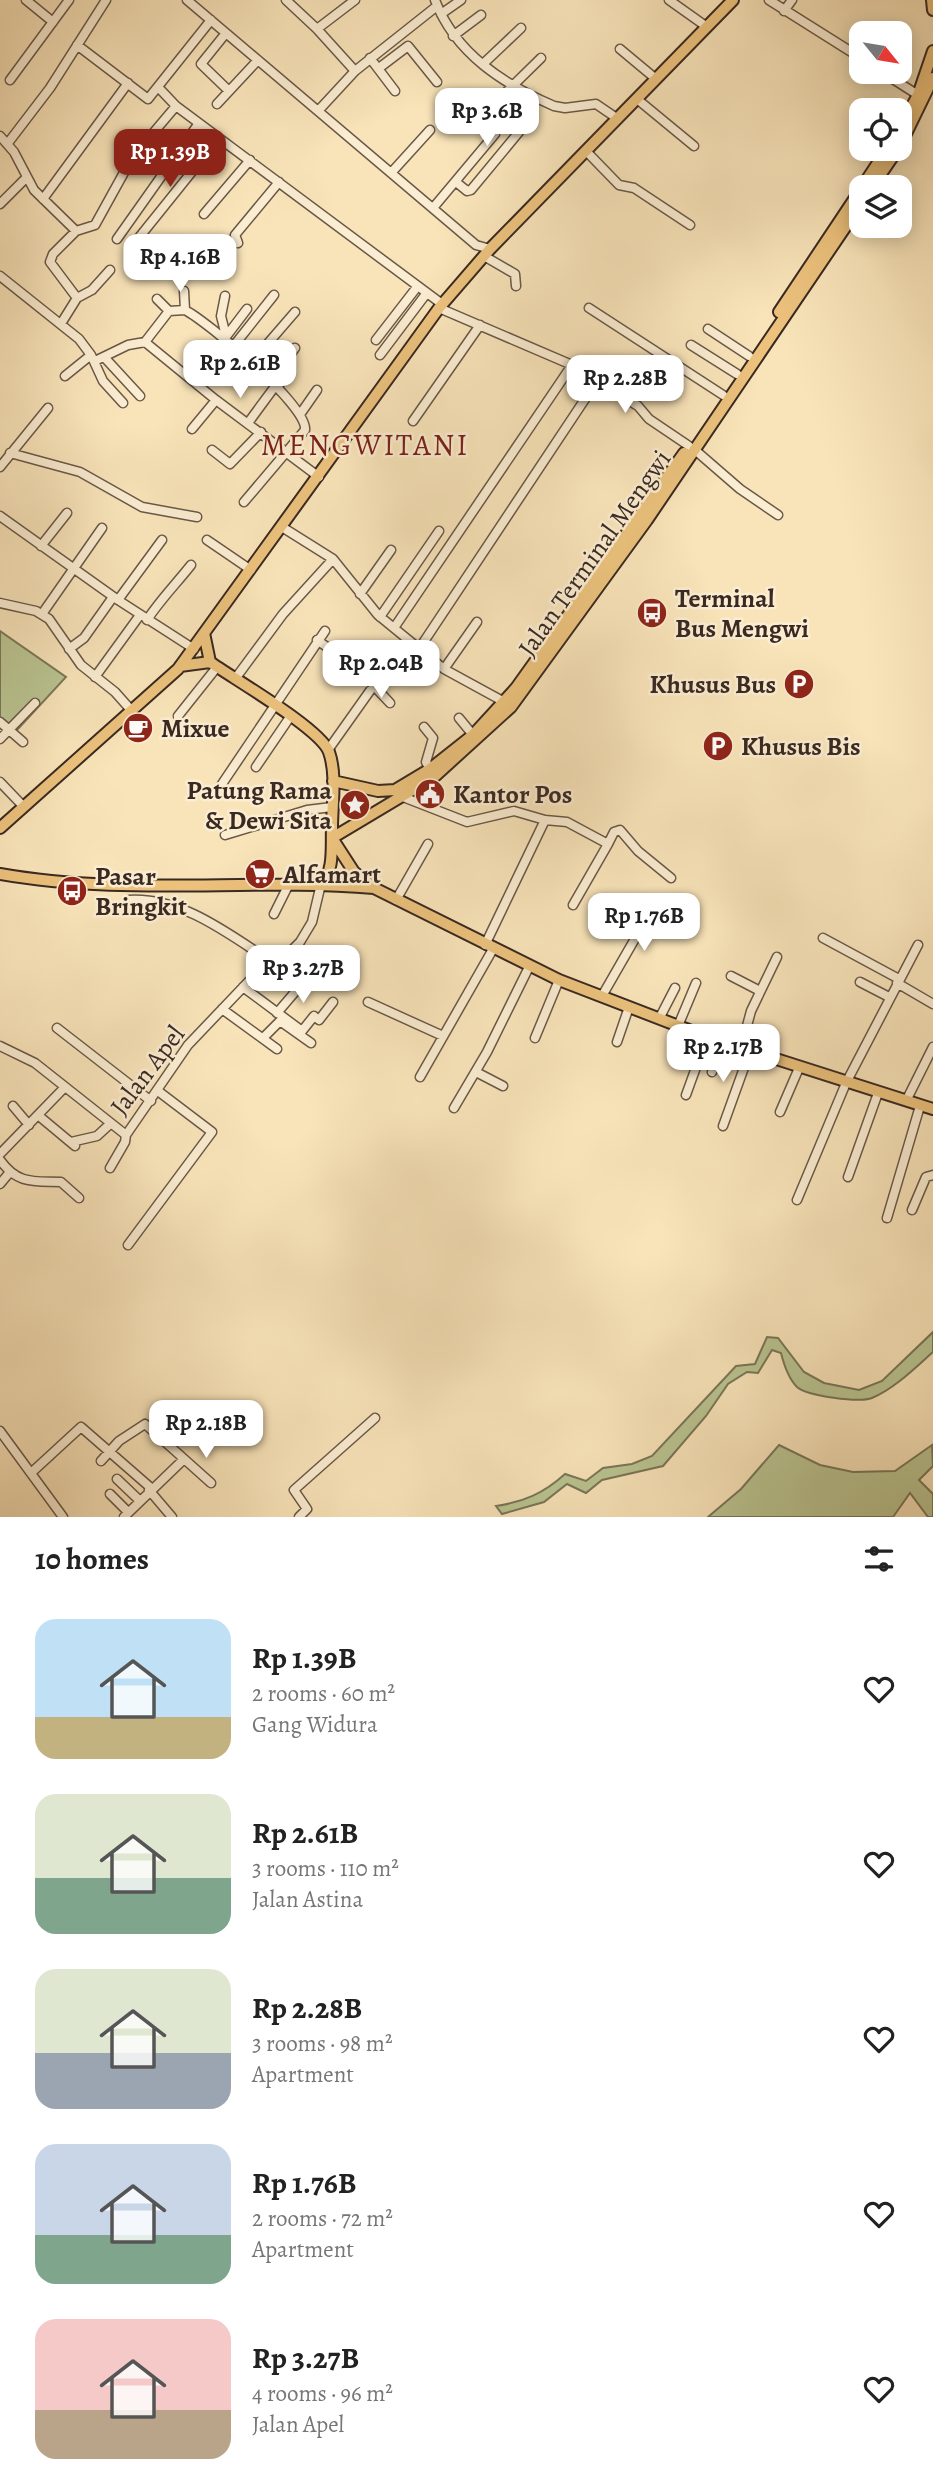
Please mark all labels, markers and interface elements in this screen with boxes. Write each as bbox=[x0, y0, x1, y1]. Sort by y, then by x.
north arrow bbox=[849, 21, 912, 84]
map controls bbox=[849, 21, 912, 238]
pin: Rp 3.6B bbox=[422, 88, 552, 148]
text: Rp 3.6B bbox=[451, 95, 523, 126]
button: locate bbox=[849, 98, 912, 161]
pin: Rp 1.39B bbox=[98, 130, 242, 189]
text: Rp 1.39B bbox=[130, 136, 210, 167]
button: layers bbox=[849, 175, 912, 238]
pin: Rp 4.16B bbox=[108, 234, 252, 294]
text: Rp 4.16B bbox=[139, 241, 221, 272]
pin: Rp 2.61B bbox=[168, 340, 312, 400]
text: Rp 2.61B bbox=[199, 347, 281, 378]
pin: Rp 2.28B bbox=[553, 356, 697, 415]
text: Rp 2.28B bbox=[583, 362, 667, 393]
district label: MENGWITANI bbox=[261, 425, 469, 465]
street label: Jalan Terminal Mengwi bbox=[510, 443, 679, 664]
place label: Terminal Bus Mengwi bbox=[675, 581, 809, 646]
bus stop icon: Terminal Bus Mengwi bbox=[635, 596, 669, 630]
pin: Rp 2.04B bbox=[309, 640, 453, 700]
text: Rp 2.04B bbox=[339, 647, 423, 678]
place label: Khusus Bus bbox=[650, 667, 776, 702]
parking icon: Khusus Bus bbox=[782, 667, 816, 701]
cafe icon: Mixue bbox=[121, 711, 155, 745]
place label: Mixue bbox=[161, 711, 229, 746]
parking icon: Khusus Bis bbox=[701, 729, 735, 763]
place label: Khusus Bis bbox=[741, 729, 861, 764]
place label: Patung Rama & Dewi Sita bbox=[186, 773, 332, 838]
public building icon: Kantor Pos bbox=[413, 777, 447, 811]
place label: Kantor Pos bbox=[453, 777, 572, 812]
place icon: Patung Rama & Dewi Sita bbox=[338, 788, 372, 822]
supermarket icon: Alfamart bbox=[243, 857, 277, 891]
place label: Alfamart bbox=[282, 857, 381, 892]
place label: Pasar Bringkit bbox=[95, 859, 187, 924]
bus stop icon: Pasar Bringkit bbox=[55, 874, 89, 908]
pin: Rp 1.76B bbox=[572, 894, 716, 953]
text: Rp 1.76B bbox=[604, 900, 684, 931]
pin: Rp 3.27B bbox=[231, 946, 375, 1005]
text: Rp 3.27B bbox=[262, 952, 344, 983]
street label: Jalan Apel bbox=[102, 1018, 193, 1122]
pin: Rp 2.17B bbox=[651, 1024, 795, 1084]
text: Rp 2.17B bbox=[683, 1031, 763, 1062]
pin: Rp 2.18B bbox=[134, 1400, 278, 1460]
text: Rp 2.18B bbox=[165, 1407, 247, 1438]
text: 10 homes bbox=[35, 1539, 149, 1579]
icon: filters bbox=[860, 1540, 898, 1578]
text: Rp 1.39B bbox=[252, 1638, 357, 1678]
icon: home bbox=[91, 1647, 175, 1731]
icon: heart bbox=[860, 1670, 898, 1708]
text: 2 rooms · 60 m² bbox=[252, 1678, 395, 1709]
text: Gang Widura bbox=[252, 1709, 378, 1740]
text: Rp 2.61B bbox=[252, 1813, 358, 1853]
icon: home bbox=[91, 1822, 175, 1906]
icon: heart bbox=[860, 1845, 898, 1883]
text: 3 rooms · 110 m² bbox=[252, 1853, 399, 1884]
text: Jalan Astina bbox=[252, 1884, 363, 1915]
text: Rp 2.28B bbox=[252, 1988, 362, 2028]
icon: home bbox=[91, 1997, 175, 2081]
icon: heart bbox=[860, 2020, 898, 2058]
text: 3 rooms · 98 m² bbox=[252, 2028, 393, 2059]
text: Apartment bbox=[252, 2059, 354, 2090]
text: Rp 1.76B bbox=[252, 2163, 357, 2203]
icon: home bbox=[91, 2172, 175, 2256]
icon: heart bbox=[860, 2195, 898, 2233]
text: 2 rooms · 72 m² bbox=[252, 2203, 393, 2234]
text: Apartment bbox=[252, 2234, 354, 2265]
text: Rp 3.27B bbox=[252, 2338, 359, 2378]
icon: home bbox=[91, 2347, 175, 2431]
icon: heart bbox=[860, 2370, 898, 2408]
text: 4 rooms · 96 m² bbox=[252, 2378, 393, 2409]
text: Jalan Apel bbox=[252, 2409, 344, 2440]

